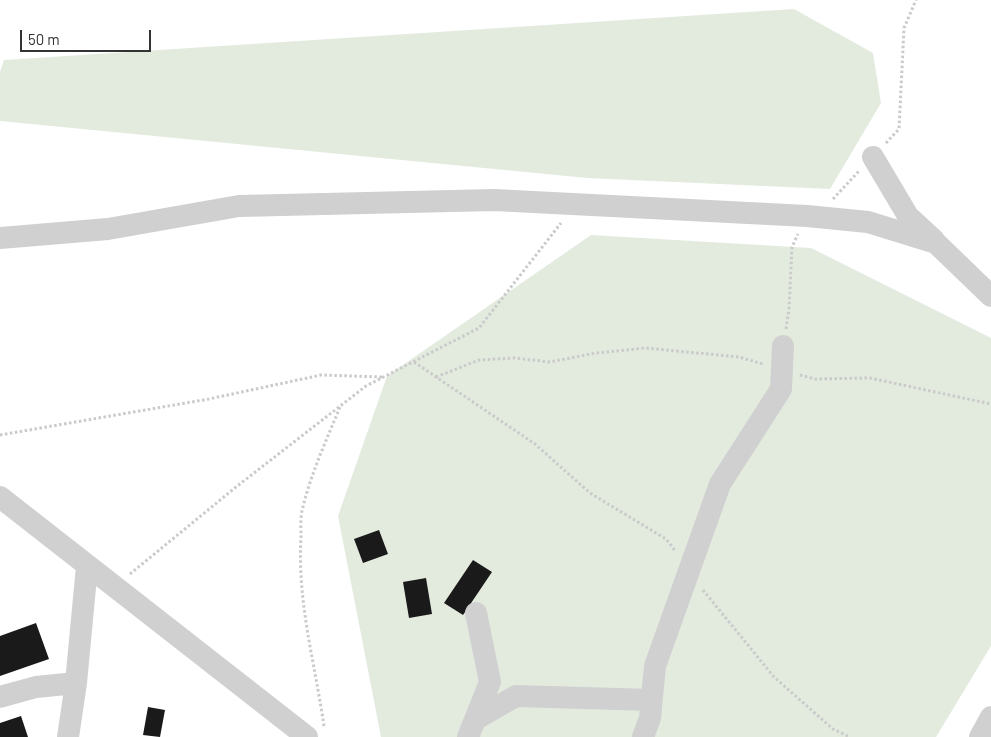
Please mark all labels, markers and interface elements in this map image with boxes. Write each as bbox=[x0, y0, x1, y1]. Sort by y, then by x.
scale bar bbox=[22, 20, 154, 52]
text: 50 m bbox=[28, 30, 60, 48]

